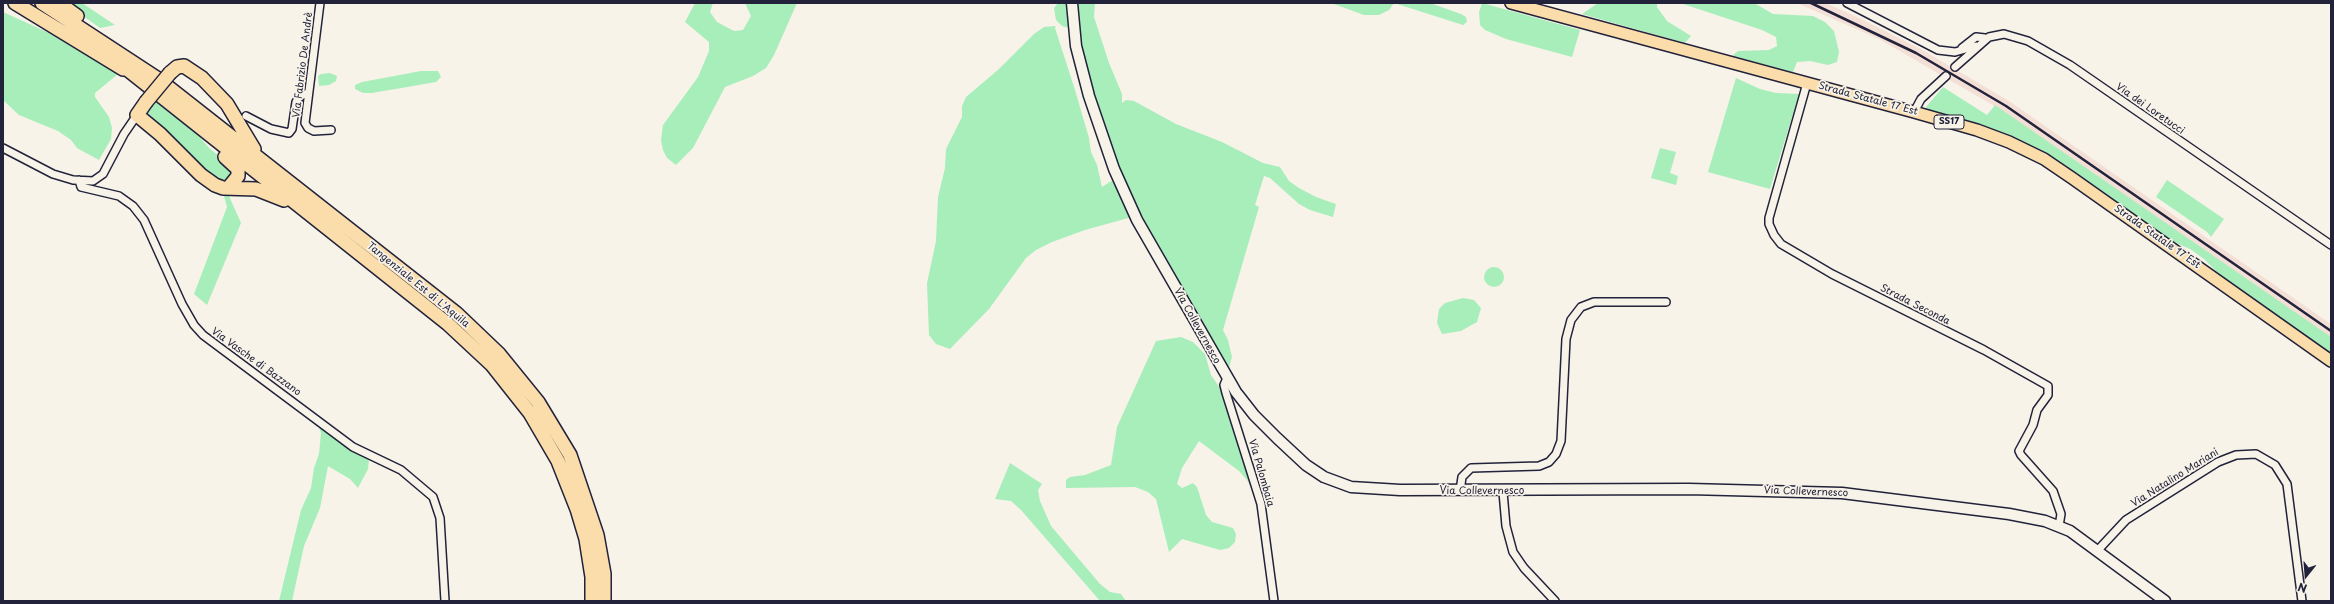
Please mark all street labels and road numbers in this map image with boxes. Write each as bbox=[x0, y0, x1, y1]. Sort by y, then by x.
street label: Via Fabrizio De Andrè bbox=[291, 12, 315, 118]
street label: Strada Statale 17 Est bbox=[1817, 80, 1919, 118]
street label: Via dei Loretucci bbox=[2113, 81, 2187, 137]
road number: SS17 bbox=[1934, 115, 1964, 129]
street label: Strada Statale 17 Est bbox=[2111, 203, 2203, 271]
street label: Tangenziale Est di L'Aquila bbox=[364, 240, 472, 330]
street label: Strada Seconda bbox=[1878, 282, 1952, 328]
street label: Via Collevernesco bbox=[1171, 286, 1223, 366]
street label: Via Vasche di Bazzano bbox=[209, 325, 303, 399]
street label: Via Palombaia bbox=[1246, 438, 1276, 508]
street label: Via Natalino Mariani bbox=[2129, 446, 2221, 510]
street label: Via Collevernesco bbox=[1440, 485, 1524, 497]
street label: Via Collevernesco bbox=[1764, 485, 1848, 499]

